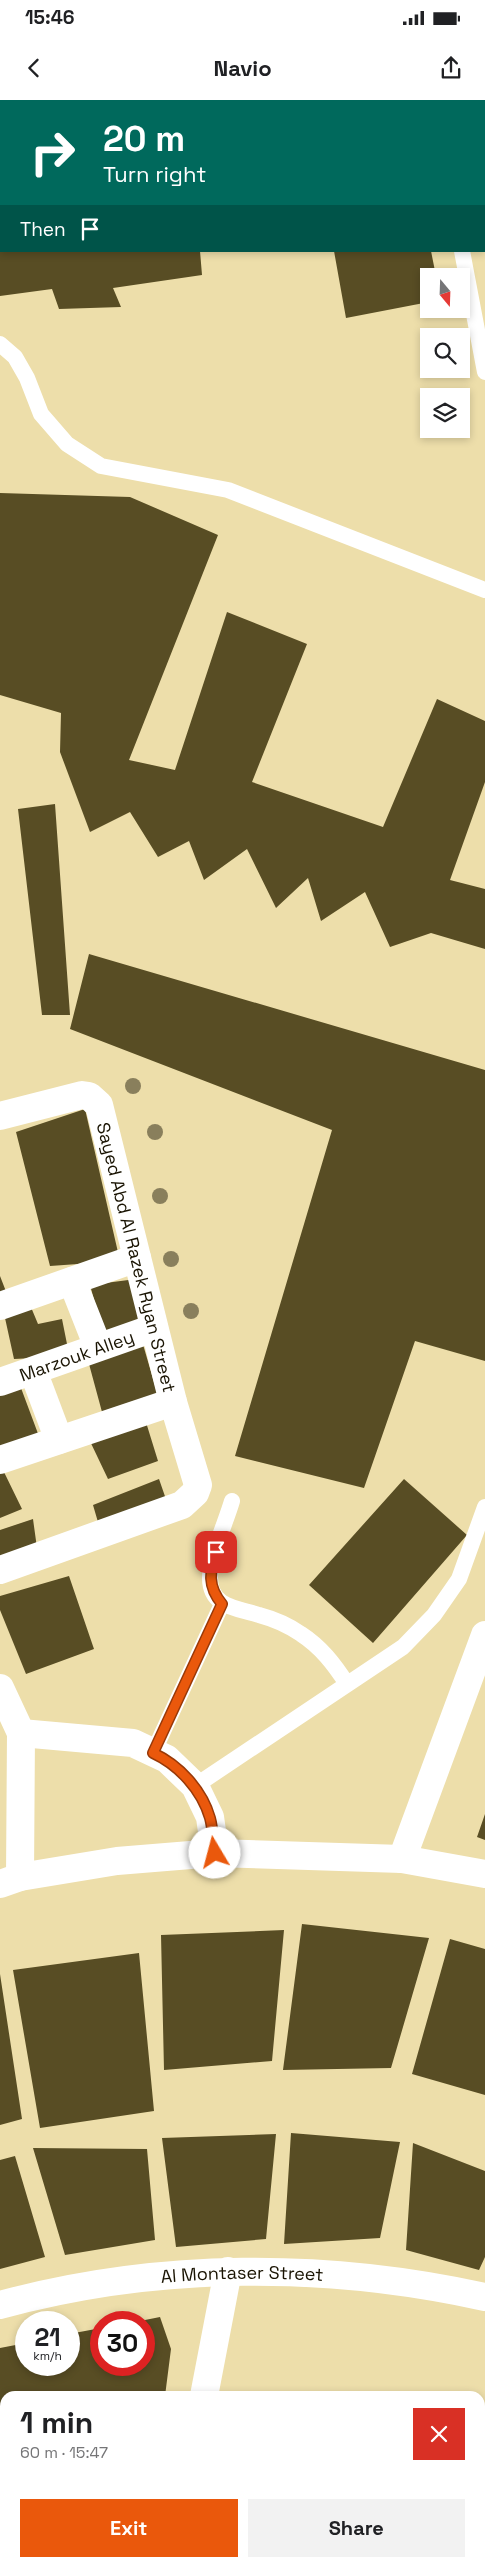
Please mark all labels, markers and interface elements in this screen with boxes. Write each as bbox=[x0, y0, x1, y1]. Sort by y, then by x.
text: 15:46 bbox=[25, 5, 74, 30]
icon: back bbox=[20, 54, 48, 82]
text: Navio bbox=[213, 54, 272, 82]
icon: share bbox=[437, 54, 465, 82]
text: 20 m bbox=[103, 117, 185, 161]
icon: right bbox=[20, 120, 85, 185]
text: Turn right bbox=[103, 160, 206, 188]
icon: arrive bbox=[76, 215, 104, 243]
text: Then bbox=[20, 217, 66, 242]
north arrow bbox=[420, 268, 470, 318]
map controls bbox=[420, 268, 470, 438]
button: search bbox=[420, 328, 470, 378]
button: layers bbox=[420, 388, 470, 438]
street label: Sayed Abd Al Razek Ryan Street bbox=[92, 1120, 182, 1395]
street label: Marzouk Alley bbox=[16, 1325, 137, 1386]
pin bbox=[195, 1531, 237, 1573]
icon: arrive bbox=[202, 1538, 230, 1566]
position arrow bbox=[188, 1826, 240, 1878]
street label: Al Montaser Street bbox=[160, 2260, 324, 2287]
speed limit sign: 30 bbox=[90, 2311, 155, 2376]
text: 21 bbox=[34, 2321, 61, 2353]
text: km/h bbox=[33, 2348, 62, 2364]
text: 1 min bbox=[20, 2403, 93, 2442]
button: close bbox=[413, 2408, 465, 2460]
text: 60 m · 15:47 bbox=[20, 2442, 108, 2463]
button: Exit bbox=[20, 2499, 238, 2557]
button: Share bbox=[248, 2499, 465, 2557]

